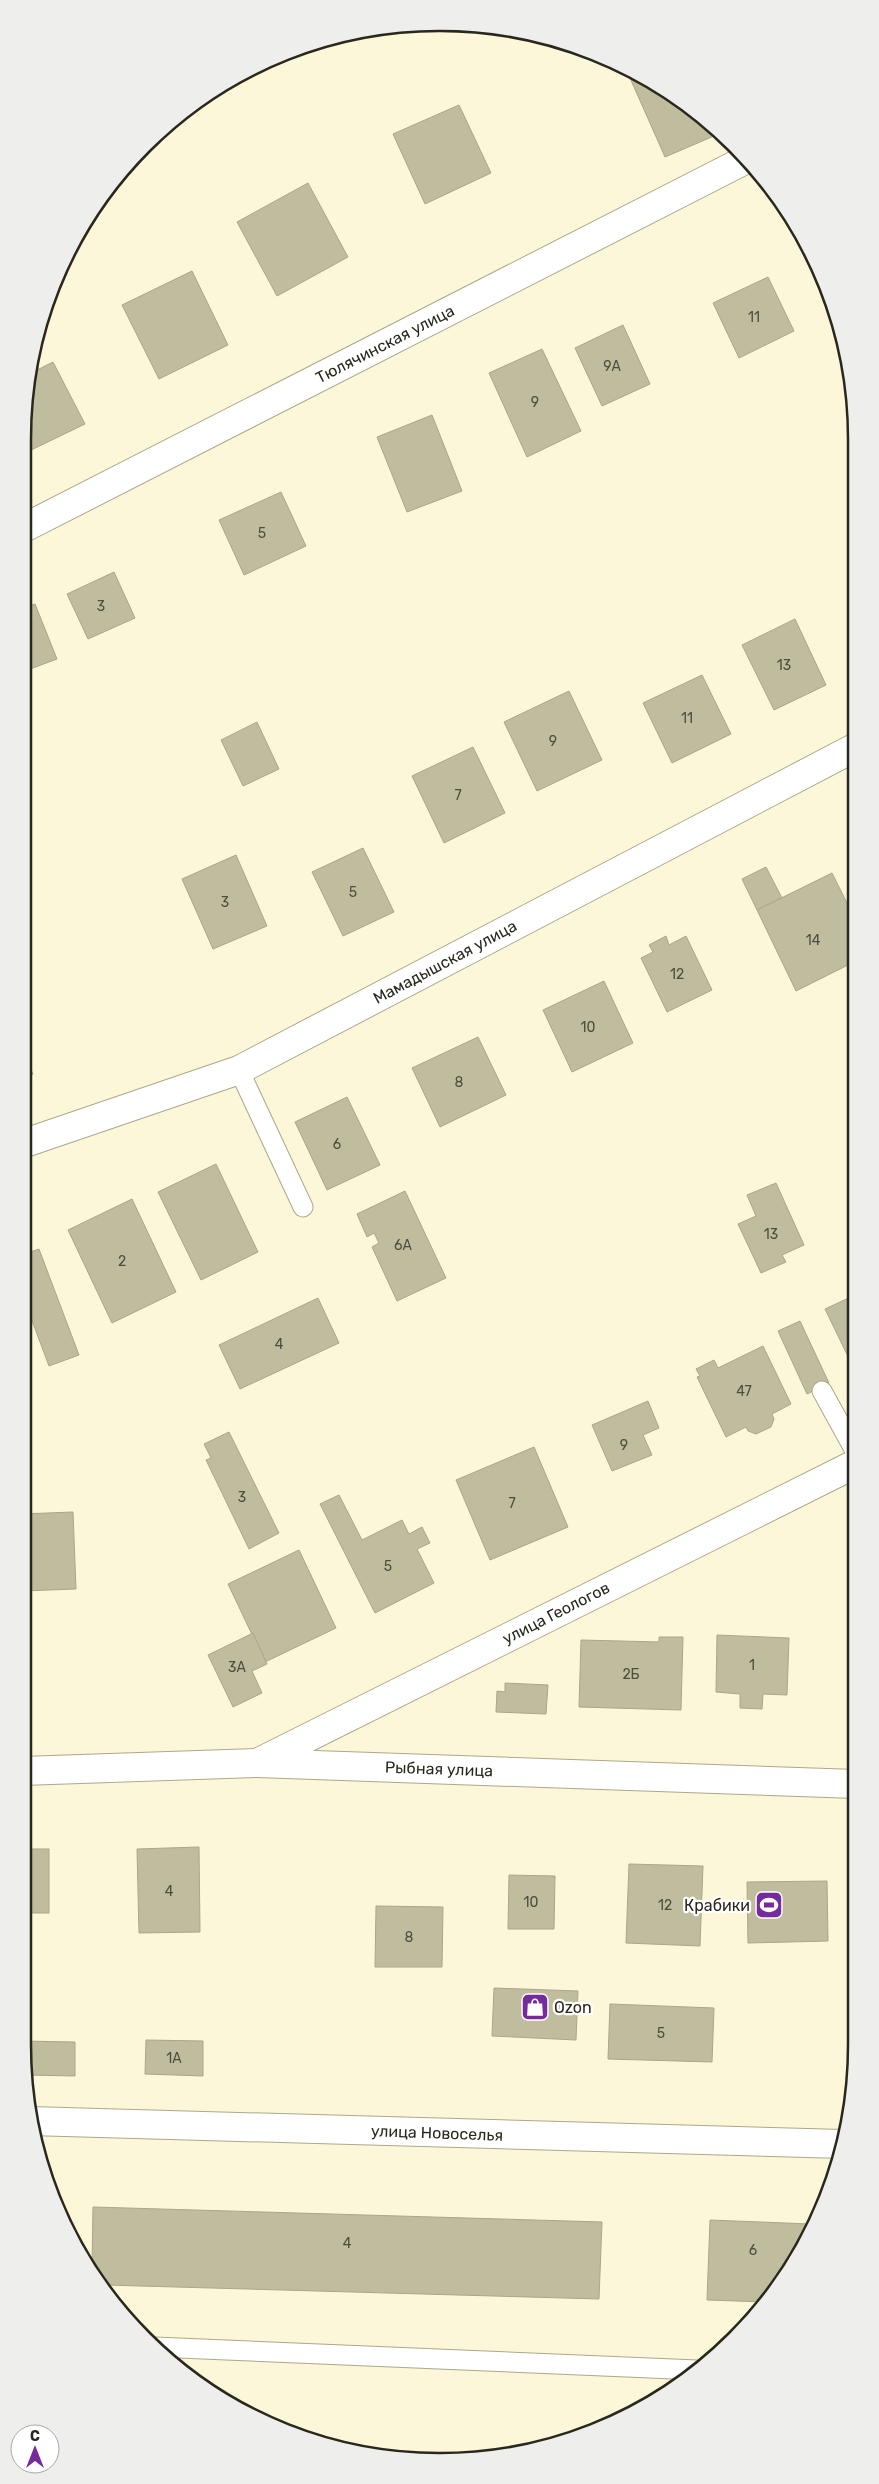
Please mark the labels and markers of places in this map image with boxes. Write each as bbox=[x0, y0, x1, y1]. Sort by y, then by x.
sports icon: Крабики bbox=[754, 1890, 784, 1920]
place label: Крабики bbox=[684, 1896, 750, 1915]
shop icon: Ozon bbox=[520, 1992, 550, 2022]
place label: Ozon bbox=[554, 1998, 592, 2017]

